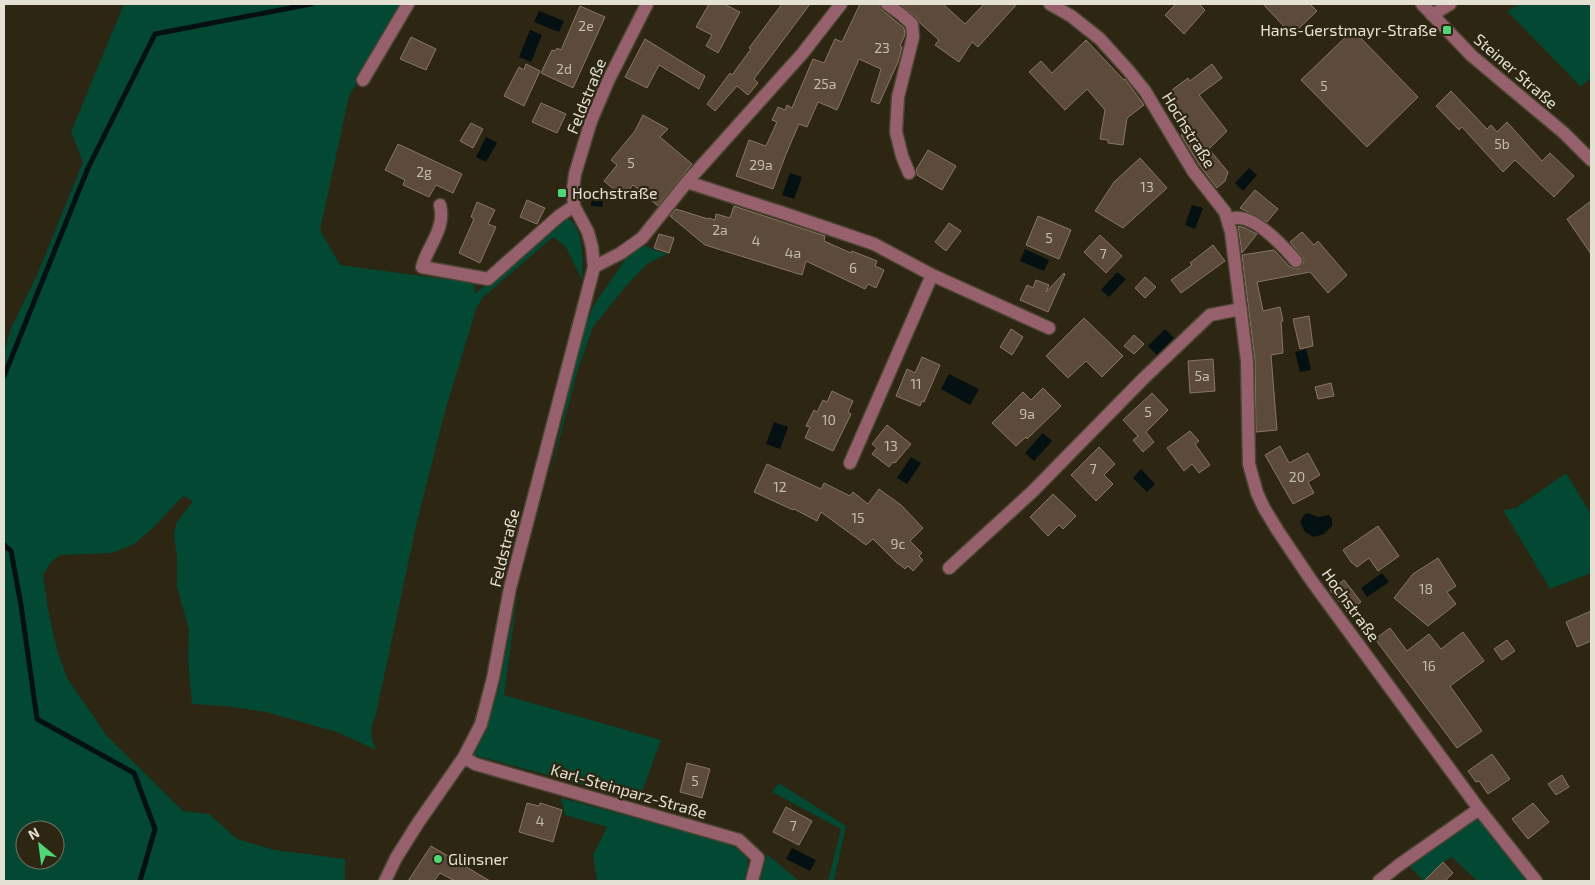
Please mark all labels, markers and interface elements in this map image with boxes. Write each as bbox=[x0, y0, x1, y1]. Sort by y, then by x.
house number: 2e bbox=[578, 17, 594, 34]
place label: Hans-Gerstmayr-Straße bbox=[1260, 20, 1437, 39]
marker: Hans-Gerstmayr-Straße bbox=[1441, 24, 1453, 36]
street label: Steiner Straße bbox=[1471, 29, 1562, 112]
house number: 23 bbox=[874, 39, 890, 56]
street label: Feldstraße bbox=[562, 55, 609, 136]
house number: 2d bbox=[556, 60, 572, 77]
house number: 25a bbox=[813, 75, 837, 92]
house number: 5 bbox=[1320, 77, 1328, 94]
street label: Hochstraße bbox=[1159, 88, 1220, 171]
house number: 5b bbox=[1494, 135, 1510, 152]
house number: 5 bbox=[627, 154, 635, 171]
house number: 29a bbox=[749, 156, 773, 173]
house number: 2g bbox=[416, 163, 432, 180]
house number: 13 bbox=[1140, 178, 1154, 195]
place label: Hochstraße bbox=[572, 183, 658, 202]
marker: Hochstraße bbox=[556, 187, 568, 199]
house number: 2a bbox=[712, 221, 728, 238]
house number: 5 bbox=[1045, 229, 1053, 246]
house number: 4 bbox=[752, 232, 760, 249]
house number: 4a bbox=[785, 244, 801, 261]
house number: 7 bbox=[1099, 245, 1107, 262]
house number: 6 bbox=[849, 259, 857, 276]
house number: 5a bbox=[1194, 367, 1210, 384]
house number: 11 bbox=[910, 375, 922, 392]
house number: 5 bbox=[1144, 403, 1152, 420]
house number: 9a bbox=[1019, 405, 1035, 422]
house number: 10 bbox=[822, 411, 836, 428]
house number: 13 bbox=[884, 437, 898, 454]
house number: 7 bbox=[1089, 460, 1097, 477]
house number: 20 bbox=[1289, 468, 1305, 485]
house number: 12 bbox=[773, 478, 787, 495]
street label: Feldstraße bbox=[485, 507, 522, 589]
house number: 15 bbox=[851, 509, 865, 526]
house number: 9c bbox=[891, 535, 906, 552]
street label: Hochstraße bbox=[1319, 564, 1384, 645]
house number: 18 bbox=[1419, 580, 1433, 597]
house number: 16 bbox=[1422, 657, 1436, 674]
street label: Karl-Steinparz-Straße bbox=[549, 759, 710, 822]
house number: 5 bbox=[691, 772, 699, 789]
house number: 4 bbox=[536, 812, 544, 829]
house number: 7 bbox=[789, 817, 797, 834]
north arrow bbox=[15, 820, 65, 870]
text: N bbox=[25, 823, 42, 843]
place label: Glinsner bbox=[448, 849, 509, 868]
marker: Glinsner bbox=[432, 853, 444, 865]

